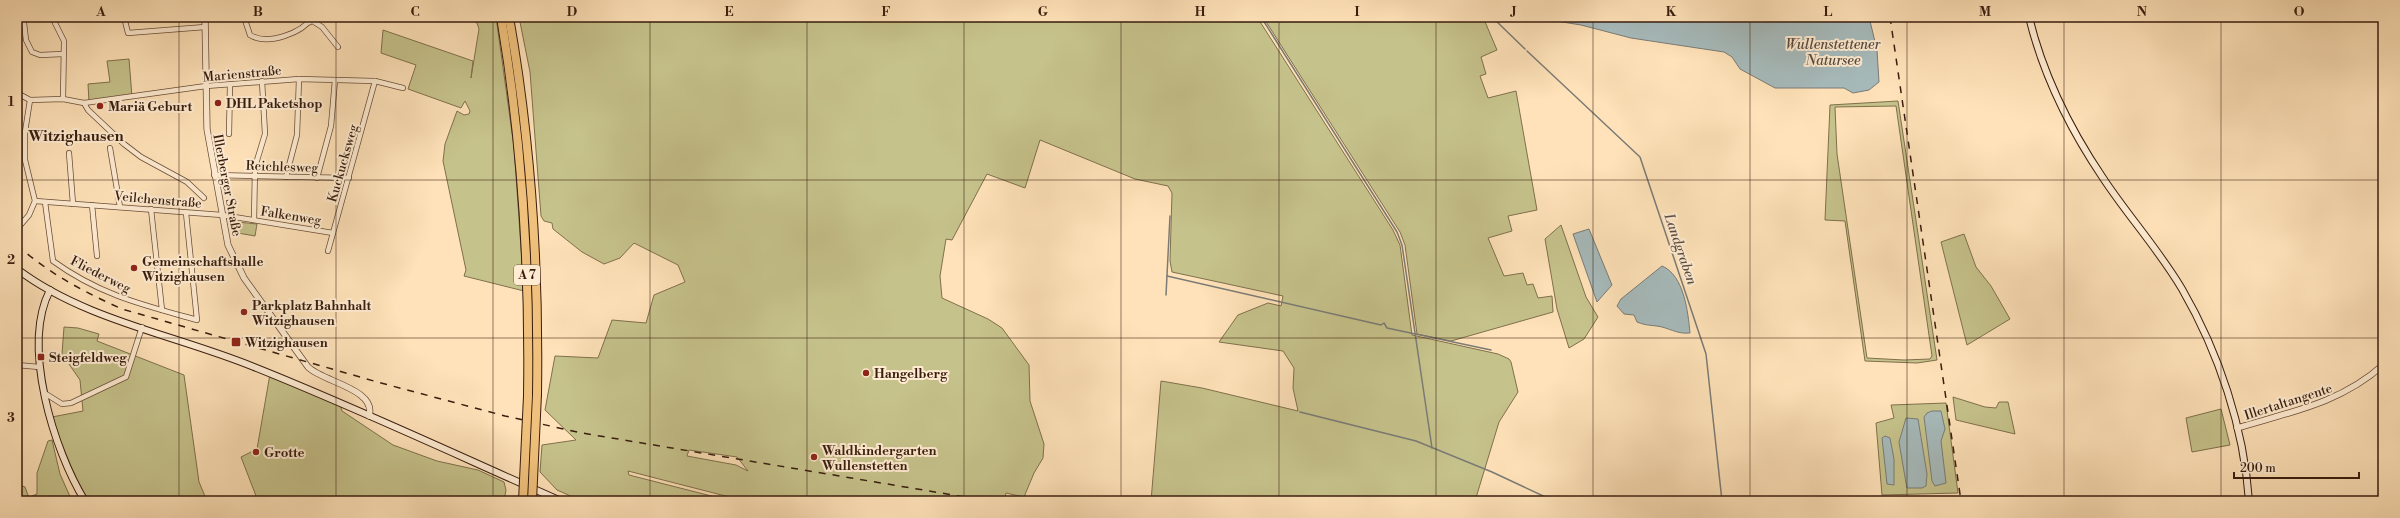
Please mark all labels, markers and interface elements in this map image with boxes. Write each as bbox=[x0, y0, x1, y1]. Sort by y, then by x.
text: A bbox=[95, 4, 106, 20]
text: B bbox=[253, 4, 263, 20]
text: C bbox=[410, 4, 420, 20]
text: D bbox=[567, 4, 577, 20]
text: E bbox=[724, 4, 734, 20]
text: F bbox=[881, 4, 891, 20]
text: G bbox=[1038, 4, 1049, 20]
text: H bbox=[1195, 4, 1206, 20]
text: I bbox=[1354, 4, 1360, 20]
text: J bbox=[1509, 4, 1517, 20]
text: K bbox=[1666, 4, 1677, 20]
text: L bbox=[1824, 4, 1833, 20]
text: M bbox=[1979, 4, 1991, 20]
text: N bbox=[2137, 4, 2148, 20]
text: O bbox=[2294, 4, 2305, 20]
water label: Wullenstettener Natursee bbox=[1785, 36, 1882, 70]
street label: Marienstraße bbox=[202, 63, 283, 85]
text: 1 bbox=[8, 94, 15, 110]
place label: DHL Paketshop bbox=[226, 96, 323, 112]
marker: DHL Paketshop bbox=[213, 98, 223, 108]
place label: Mariä Geburt bbox=[108, 99, 192, 115]
marker: Mariä Geburt bbox=[95, 101, 105, 111]
street label: Kuckucksweg bbox=[324, 122, 362, 204]
district label: Witzighausen bbox=[27, 127, 124, 146]
street label: Illerberger Straße bbox=[209, 133, 245, 238]
street label: Reichlesweg bbox=[245, 158, 319, 176]
street label: Veilchenstraße bbox=[112, 188, 203, 212]
street label: Falkenweg bbox=[259, 203, 323, 229]
water label: Landgraben bbox=[1659, 210, 1701, 287]
text: 2 bbox=[7, 252, 15, 268]
street label: Fliederweg bbox=[68, 253, 134, 297]
place label: Gemeinschaftshalle Witzighausen bbox=[141, 254, 263, 285]
marker: Gemeinschaftshalle Witzighausen bbox=[129, 263, 139, 273]
road number: A 7 bbox=[514, 265, 540, 285]
place label: Parkplatz Bahnhalt Witzighausen bbox=[251, 298, 372, 329]
marker: Parkplatz Bahnhalt Witzighausen bbox=[239, 307, 249, 317]
place label: Witzighausen bbox=[244, 335, 328, 351]
marker: Witzighausen bbox=[230, 336, 242, 348]
place label: Steigfeldweg bbox=[49, 350, 127, 366]
marker: Steigfeldweg bbox=[36, 352, 46, 362]
place label: Hangelberg bbox=[874, 366, 948, 382]
marker: Hangelberg bbox=[861, 368, 871, 378]
street label: Illertaltangente bbox=[2242, 380, 2335, 424]
text: 3 bbox=[7, 410, 15, 426]
place label: Waldkindergarten Wullenstetten bbox=[821, 443, 937, 474]
place label: Grotte bbox=[264, 445, 305, 461]
marker: Grotte bbox=[251, 447, 261, 457]
marker: Waldkindergarten Wullenstetten bbox=[809, 452, 819, 462]
scale bar bbox=[2234, 454, 2359, 480]
text: 200 m bbox=[2240, 461, 2276, 476]

